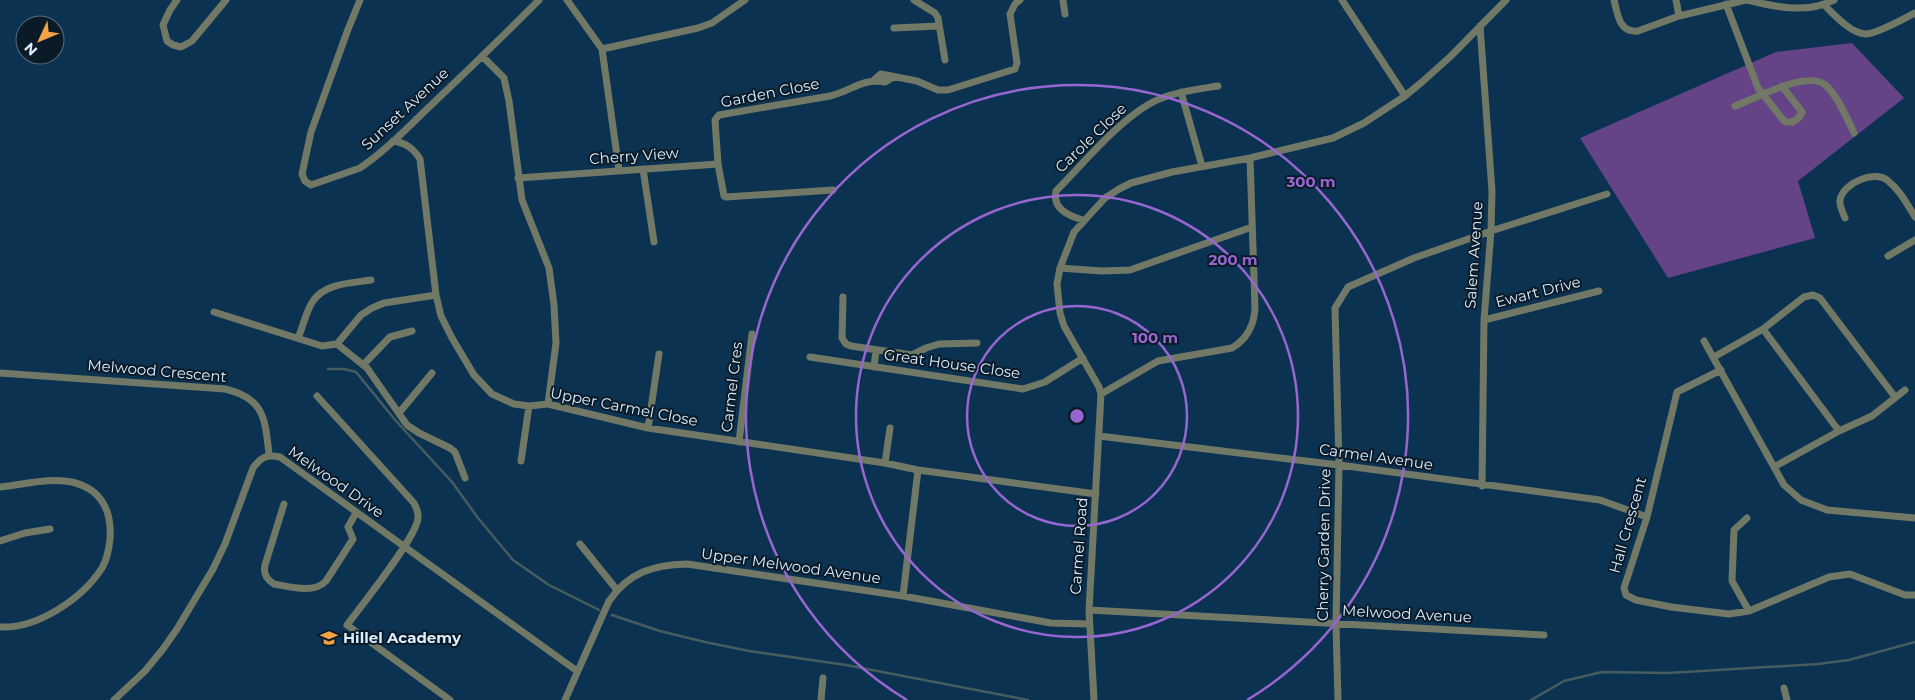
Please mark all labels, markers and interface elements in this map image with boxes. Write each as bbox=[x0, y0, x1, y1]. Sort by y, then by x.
north arrow bbox=[15, 15, 65, 65]
text: N bbox=[20, 39, 41, 59]
street label: Sunset Avenue bbox=[357, 63, 452, 154]
street label: Garden Close bbox=[719, 74, 821, 111]
street label: Carole Close bbox=[1051, 99, 1130, 176]
street label: Cherry View bbox=[588, 143, 680, 168]
text: 300 m bbox=[1285, 172, 1336, 191]
street label: Salem Avenue bbox=[1460, 201, 1487, 309]
text: 200 m bbox=[1208, 250, 1258, 269]
street label: Ewart Drive bbox=[1493, 272, 1582, 311]
text: 100 m bbox=[1132, 328, 1178, 347]
street label: Carmel Cres bbox=[717, 341, 746, 433]
street label: Great House Close bbox=[883, 345, 1022, 382]
street label: Melwood Crescent bbox=[87, 355, 227, 386]
street label: Upper Carmel Close bbox=[549, 383, 699, 430]
centre of rings bbox=[1068, 407, 1086, 425]
street label: Carmel Avenue bbox=[1318, 439, 1434, 474]
street label: Melwood Drive bbox=[285, 442, 388, 522]
street label: Cherry Garden Drive bbox=[1313, 469, 1334, 621]
street label: Hall Crescent bbox=[1605, 474, 1650, 575]
street label: Carmel Road bbox=[1066, 497, 1091, 595]
street label: Upper Melwood Avenue bbox=[700, 543, 882, 588]
street label: Melwood Avenue bbox=[1342, 601, 1472, 626]
school or university icon: Hillel Academy bbox=[319, 628, 339, 648]
place label: Hillel Academy bbox=[343, 628, 462, 647]

